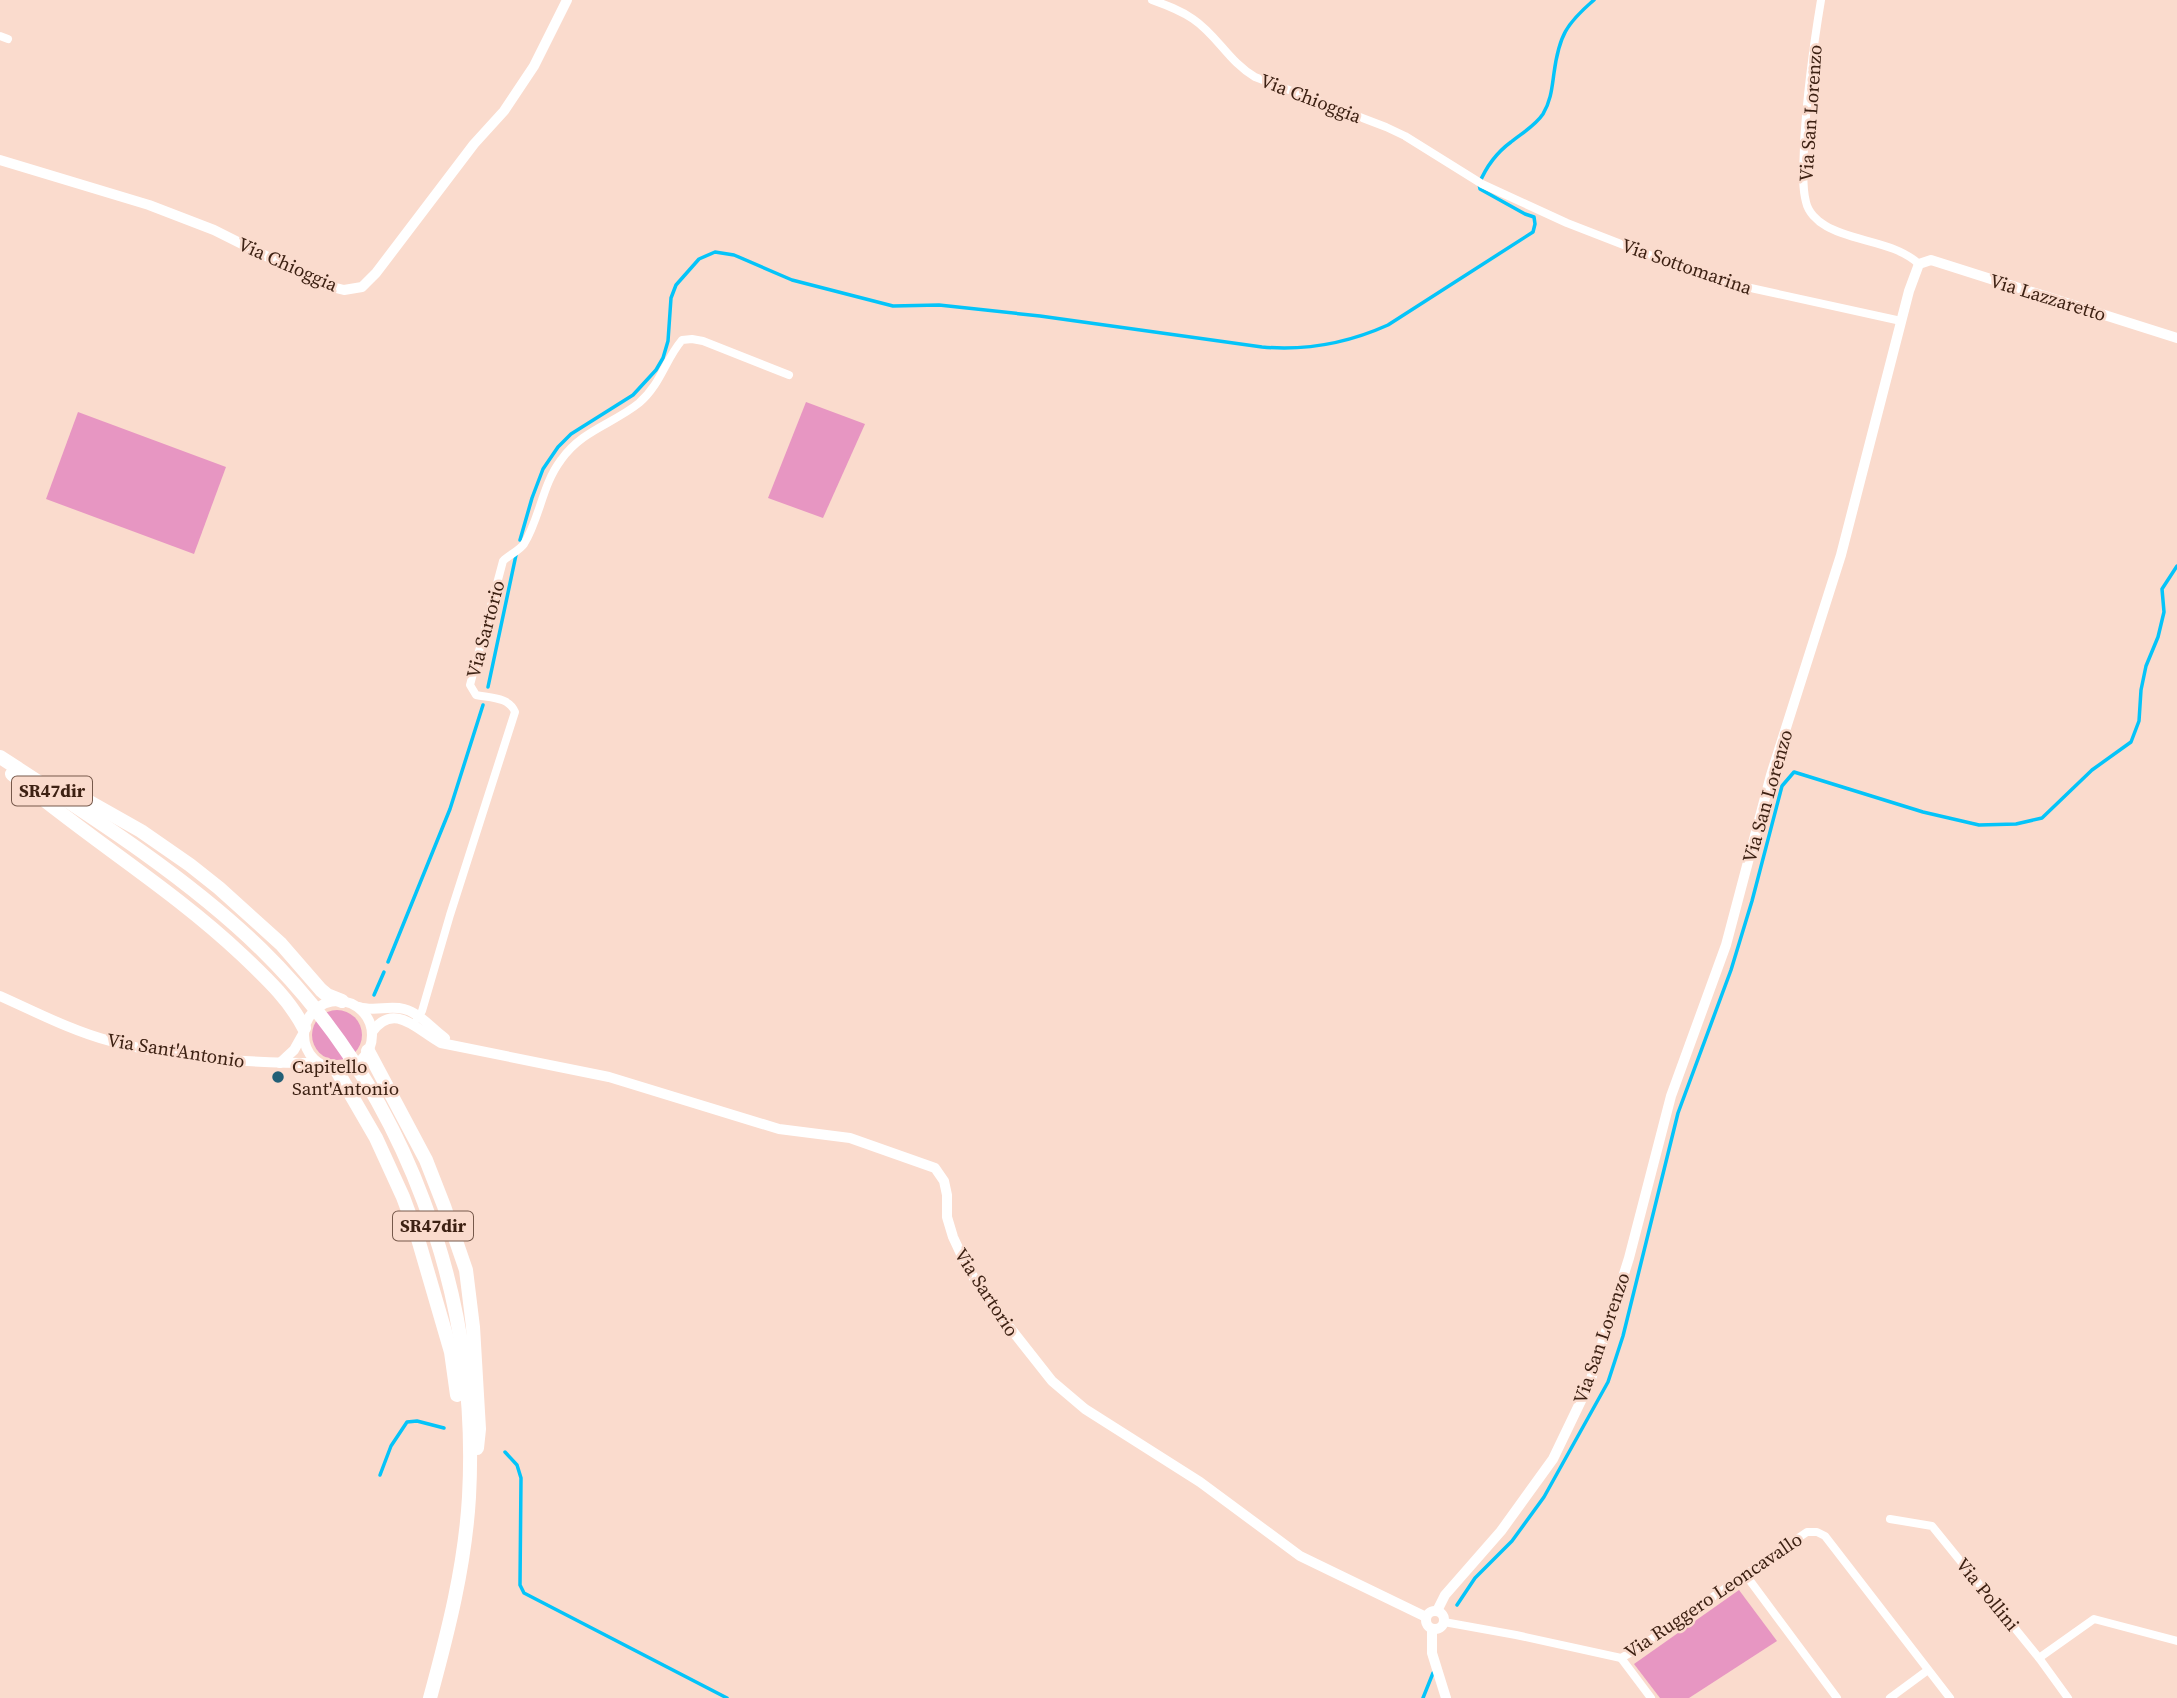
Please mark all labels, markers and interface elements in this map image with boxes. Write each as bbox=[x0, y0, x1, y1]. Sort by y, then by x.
street label: Via San Lorenzo bbox=[1792, 44, 1828, 182]
street label: Via Chioggia bbox=[1257, 67, 1366, 129]
street label: Via Chioggia bbox=[234, 231, 342, 298]
street label: Via Sottomarina bbox=[1618, 231, 1756, 301]
street label: Via Lazzaretto bbox=[1987, 267, 2109, 327]
street label: Via Sartorio bbox=[459, 577, 511, 681]
street label: Via San Lorenzo bbox=[1736, 726, 1798, 866]
road number: SR47dir bbox=[12, 776, 92, 806]
street label: Via Sant'Antonio bbox=[105, 1026, 247, 1074]
place label: Capitello Sant'Antonio bbox=[292, 1053, 399, 1101]
marker: Capitello Sant'Antonio bbox=[270, 1069, 286, 1085]
road number: SR47dir bbox=[393, 1212, 473, 1240]
street label: Via Sartorio bbox=[949, 1243, 1025, 1341]
street label: Via San Lorenzo bbox=[1566, 1269, 1636, 1407]
street label: Via Ruggero Leoncavallo bbox=[1619, 1526, 1807, 1664]
street label: Via Pollini bbox=[1950, 1552, 2026, 1636]

